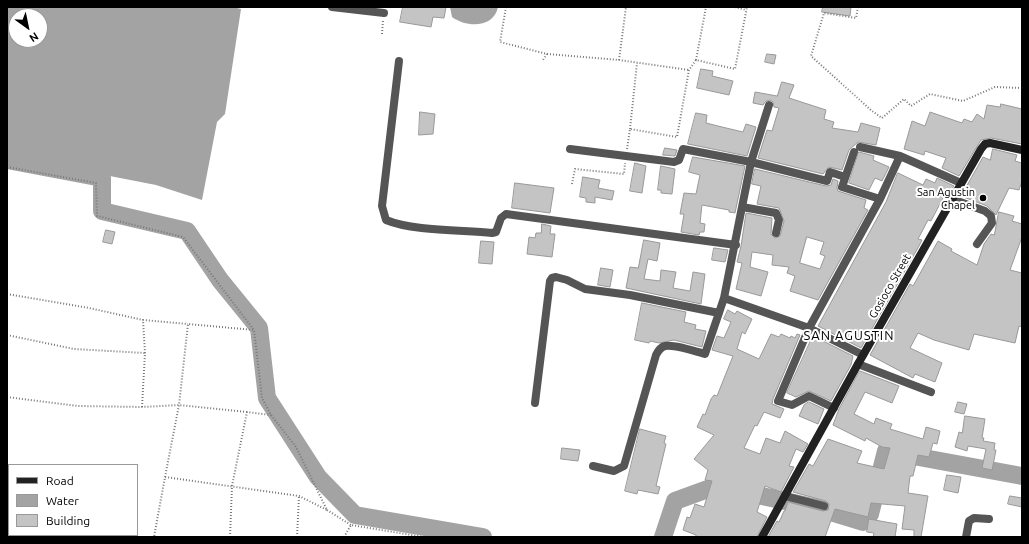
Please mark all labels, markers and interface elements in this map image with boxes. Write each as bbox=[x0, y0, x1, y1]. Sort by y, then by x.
north arrow bbox=[8, 8, 48, 48]
text: N bbox=[27, 30, 41, 44]
place label: San Agustin Chapel bbox=[917, 185, 975, 211]
marker: San Agustin Chapel bbox=[978, 193, 988, 203]
street label: Gosioco Street bbox=[866, 251, 914, 321]
district label: SAN AGUSTIN bbox=[804, 328, 894, 344]
legend bbox=[8, 464, 138, 536]
text: Road bbox=[46, 474, 74, 487]
text: Water bbox=[46, 494, 79, 507]
text: Building bbox=[46, 514, 90, 527]

